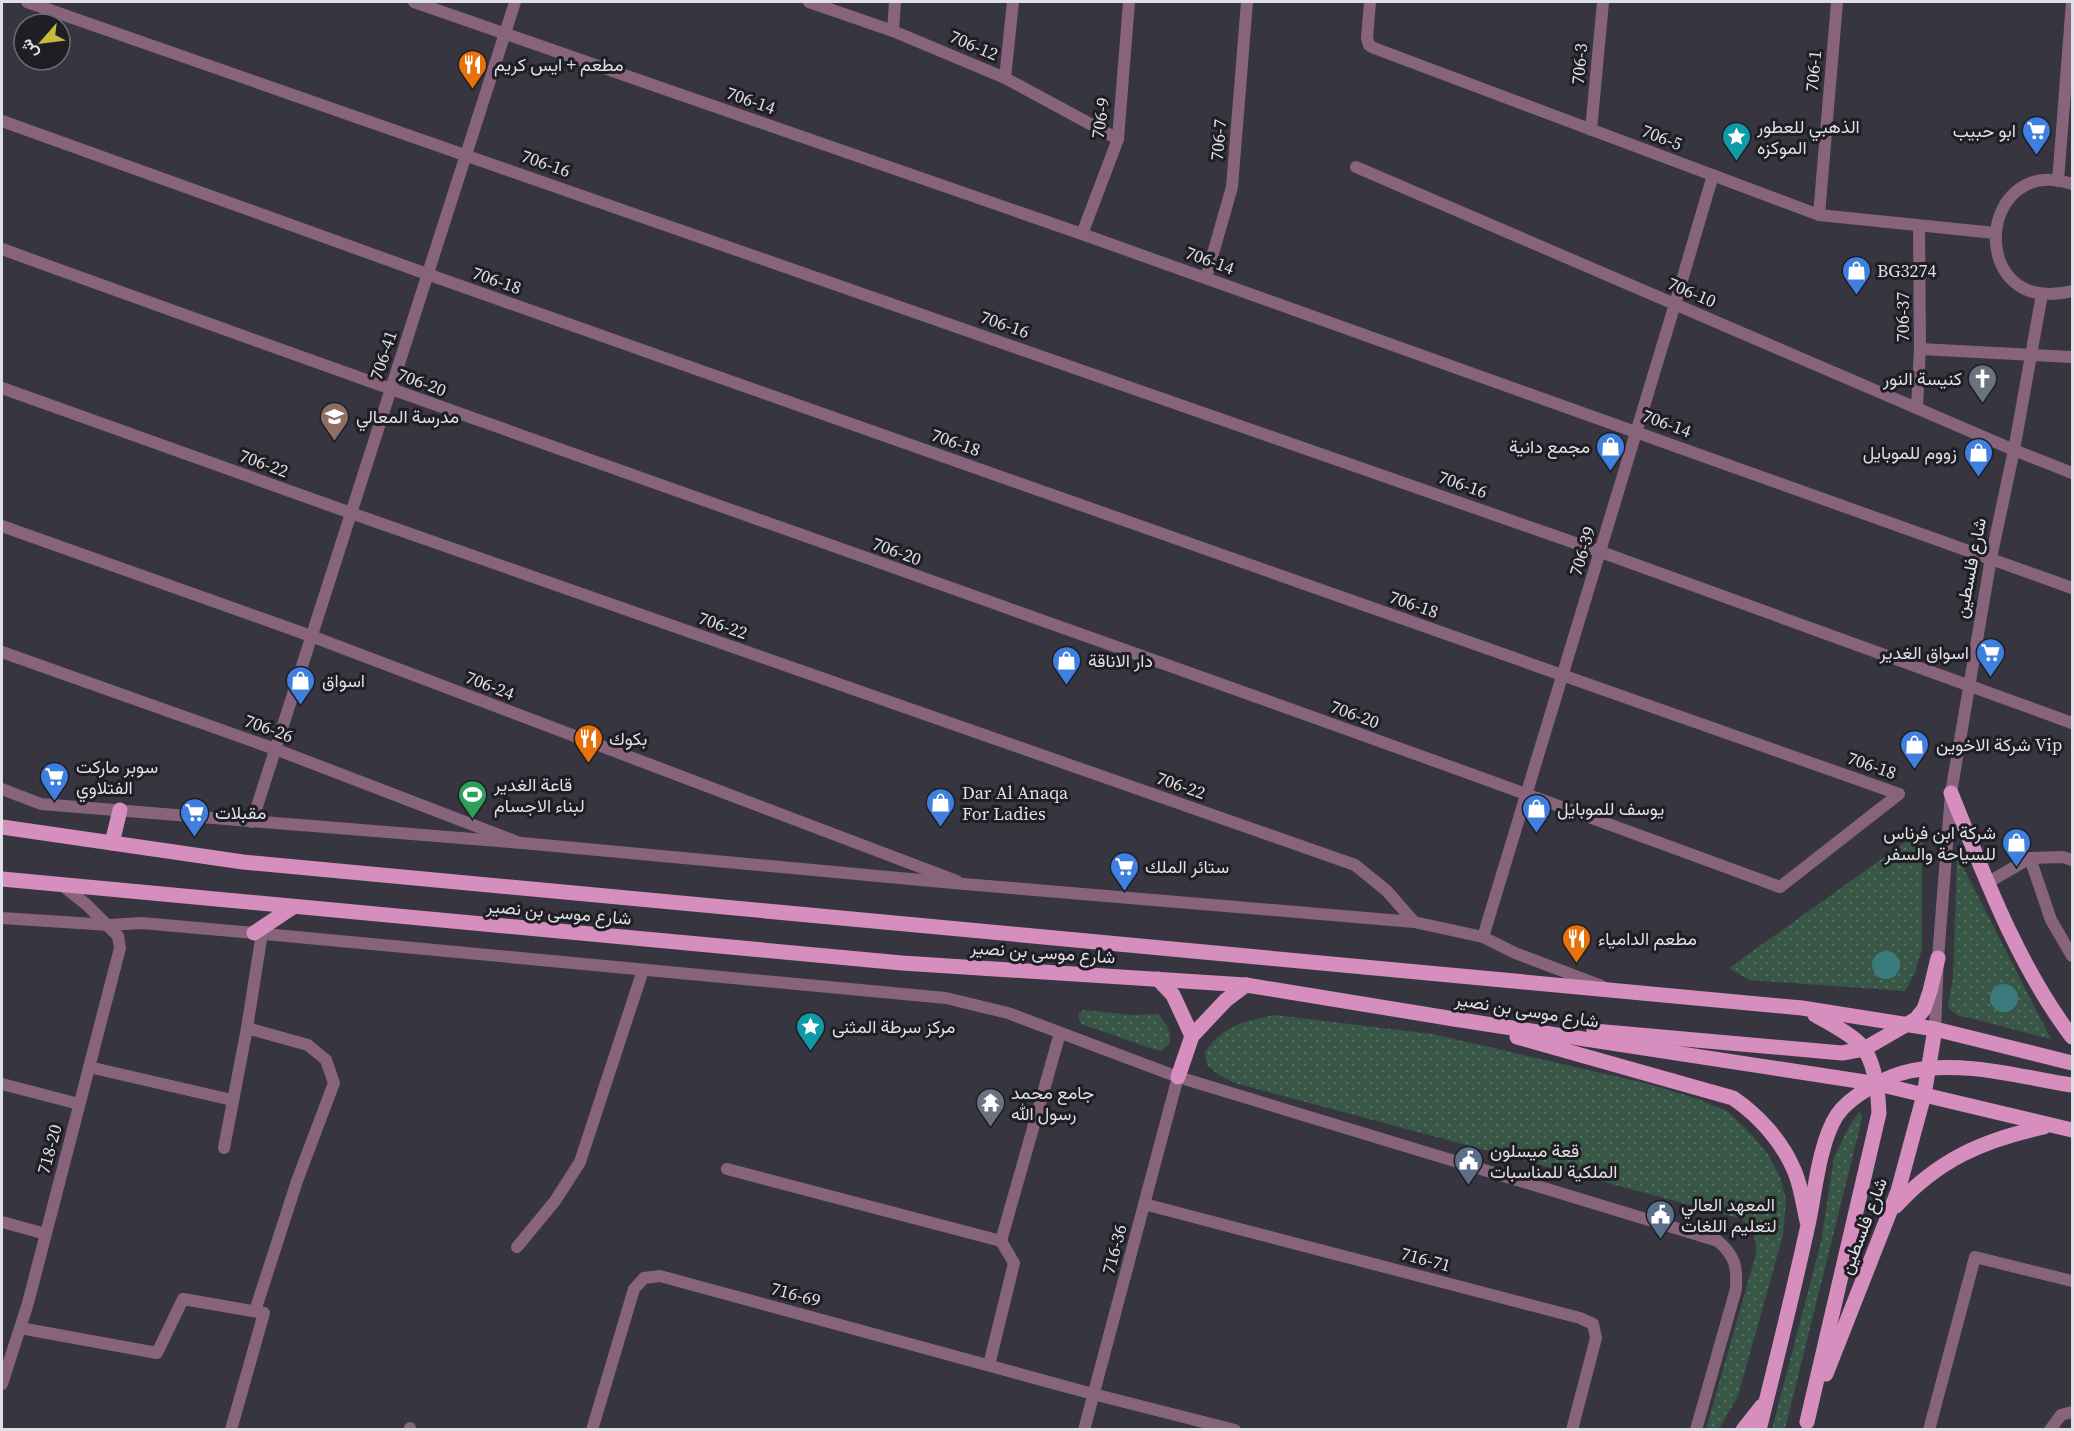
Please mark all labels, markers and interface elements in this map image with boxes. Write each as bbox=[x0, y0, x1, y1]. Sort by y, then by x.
north arrow bbox=[12, 12, 72, 72]
street label: 706-12 bbox=[946, 24, 1002, 66]
text: ش bbox=[15, 35, 43, 63]
street label: 706-3 bbox=[1565, 42, 1593, 86]
restaurant icon: مطعم + ايس كريم bbox=[457, 48, 489, 90]
street label: 706-1 bbox=[1799, 49, 1827, 93]
place label: مطعم + ايس كريم bbox=[494, 52, 624, 77]
street label: 706-14 bbox=[723, 80, 779, 120]
street label: 706-9 bbox=[1085, 96, 1115, 140]
place label: الذهبي للعطور الموكزه bbox=[1756, 114, 1860, 160]
supermarket icon: ابو حبيب bbox=[2021, 114, 2053, 156]
street label: 706-7 bbox=[1204, 118, 1232, 162]
street label: 706-5 bbox=[1638, 118, 1686, 156]
place label: ابو حبيب bbox=[1953, 118, 2016, 143]
place icon: الذهبي للعطور الموكزه bbox=[1720, 120, 1752, 162]
street label: 706-16 bbox=[518, 143, 574, 183]
street label: 706-14 bbox=[1182, 240, 1238, 280]
shop icon: BG3274 bbox=[1840, 254, 1872, 296]
place label: BG3274 bbox=[1877, 258, 1936, 283]
street label: 706-18 bbox=[469, 260, 525, 300]
street label: 706-10 bbox=[1664, 271, 1720, 313]
street label: 706-37 bbox=[1890, 292, 1915, 342]
street label: 706-16 bbox=[977, 304, 1033, 344]
street label: 706-41 bbox=[363, 327, 403, 383]
street label: 706-20 bbox=[394, 362, 450, 402]
church icon: كنيسة النور bbox=[1967, 362, 1999, 404]
place label: كنيسة النور bbox=[1882, 366, 1962, 391]
school or university icon: مدرسة المعالي bbox=[319, 400, 351, 442]
street label: 706-14 bbox=[1639, 403, 1695, 443]
place label: مدرسة المعالي bbox=[356, 404, 459, 432]
street label: 706-18 bbox=[928, 422, 984, 462]
shop icon: مجمع دانية bbox=[1595, 430, 1627, 472]
place label: مجمع دانية bbox=[1509, 434, 1590, 459]
shop icon: زووم للموبايل bbox=[1962, 436, 1994, 478]
place label: زووم للموبايل bbox=[1863, 440, 1957, 465]
street label: 706-22 bbox=[236, 443, 292, 483]
street label: 706-16 bbox=[1435, 464, 1491, 504]
street label: شارع فلسطين bbox=[1948, 516, 1992, 620]
street label: 706-39 bbox=[1563, 523, 1601, 579]
street label: 706-20 bbox=[869, 531, 925, 571]
street label: 706-18 bbox=[1386, 584, 1442, 624]
street label: 706-22 bbox=[695, 605, 751, 645]
supermarket icon: اسواق الغدير bbox=[1974, 636, 2006, 678]
place label: اسواق الغدير bbox=[1878, 640, 1969, 665]
shop icon: دار الاناقة bbox=[1051, 644, 1083, 686]
place label: دار الاناقة bbox=[1088, 648, 1153, 673]
shop icon: اسواق bbox=[285, 664, 317, 706]
street label: 706-24 bbox=[462, 664, 518, 706]
place label: اسواق bbox=[322, 668, 365, 693]
street label: 706-20 bbox=[1327, 694, 1383, 734]
street label: 706-26 bbox=[241, 708, 297, 748]
restaurant icon: بكوك bbox=[572, 722, 604, 764]
place label: بكوك bbox=[609, 726, 647, 751]
shop icon: شركة الاخوين Vip bbox=[1899, 728, 1931, 770]
place label: شركة الاخوين Vip bbox=[1936, 732, 2062, 757]
street label: 706-18 bbox=[1844, 745, 1900, 785]
place label: سوبر ماركت الفتلاوي bbox=[76, 754, 158, 803]
supermarket icon: سوبر ماركت الفتلاوي bbox=[39, 760, 71, 802]
street label: 706-22 bbox=[1153, 765, 1209, 805]
place label: قاعة الغدير لبناء الاجسام bbox=[493, 772, 585, 818]
sports icon: قاعة الغدير لبناء الاجسام bbox=[457, 778, 489, 820]
place label: Dar Al Anaqa For Ladies bbox=[962, 780, 1069, 826]
shop icon: Dar Al Anaqa For Ladies bbox=[925, 786, 957, 828]
shop icon: يوسف للموبايل bbox=[1520, 792, 1552, 834]
supermarket icon: مقبلات bbox=[178, 796, 210, 838]
place label: يوسف للموبايل bbox=[1557, 796, 1664, 821]
place label: مقبلات bbox=[215, 800, 266, 825]
place label: شركة ابن فرناس للسياحة والسفر bbox=[1883, 820, 1996, 866]
shop icon: شركة ابن فرناس للسياحة والسفر bbox=[2001, 826, 2033, 868]
supermarket icon: ستائر الملك bbox=[1108, 850, 1140, 892]
place label: ستائر الملك bbox=[1145, 854, 1229, 879]
street label: شارع موسى بن نصير bbox=[485, 893, 632, 931]
restaurant icon: مطعم الدامياء bbox=[1561, 922, 1593, 964]
place label: مطعم الدامياء bbox=[1598, 926, 1697, 951]
street label: شارع موسى بن نصير bbox=[969, 934, 1116, 970]
street label: شارع موسى بن نصير bbox=[1452, 986, 1601, 1034]
place icon: مركز سرطة المثنى bbox=[795, 1010, 827, 1052]
place label: مركز سرطة المثنى bbox=[832, 1014, 955, 1039]
place label: جامع محمد رسول الله bbox=[1011, 1080, 1094, 1126]
temple icon: جامع محمد رسول الله bbox=[974, 1086, 1006, 1128]
street label: 718-20 bbox=[30, 1121, 68, 1177]
place label: قعة ميسلون الملكية للمناسبات bbox=[1490, 1138, 1618, 1184]
public building icon: قعة ميسلون الملكية للمناسبات bbox=[1453, 1144, 1485, 1186]
street label: شارع فلسطين bbox=[1833, 1174, 1893, 1278]
place label: المعهد العالي لتعليم اللغات bbox=[1681, 1192, 1777, 1238]
public building icon: المعهد العالي لتعليم اللغات bbox=[1644, 1198, 1676, 1240]
street label: 716-36 bbox=[1095, 1221, 1133, 1277]
street label: 716-71 bbox=[1398, 1240, 1454, 1278]
street label: 716-69 bbox=[768, 1275, 824, 1313]

